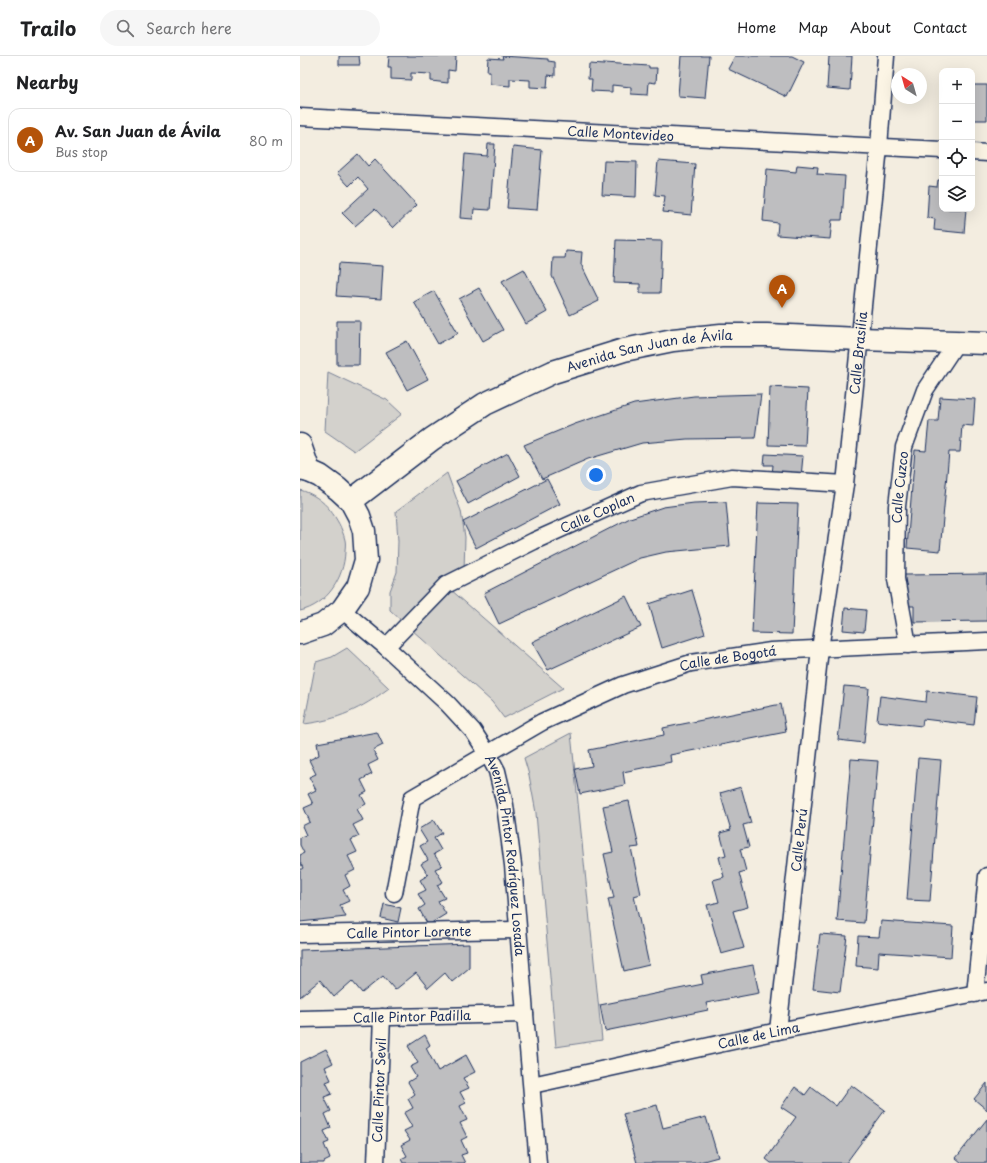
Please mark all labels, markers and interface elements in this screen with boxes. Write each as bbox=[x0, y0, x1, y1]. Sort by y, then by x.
search box bbox=[100, 10, 380, 46]
text: Trailo bbox=[20, 14, 76, 42]
text: Search here bbox=[146, 16, 232, 39]
icon: search bbox=[114, 17, 136, 39]
text: Home bbox=[737, 17, 776, 38]
text: Map bbox=[798, 17, 828, 38]
text: About bbox=[850, 17, 891, 38]
text: Contact bbox=[913, 17, 967, 38]
north arrow bbox=[891, 68, 927, 104]
map controls bbox=[939, 68, 975, 212]
button: + bbox=[939, 68, 975, 104]
text: Nearby bbox=[16, 69, 78, 95]
button: − bbox=[939, 104, 975, 140]
text: Av. San Juan de Ávila bbox=[55, 119, 221, 142]
street label: Calle Montevideo bbox=[567, 121, 674, 145]
text: A bbox=[25, 131, 35, 150]
text: 80 m bbox=[249, 131, 283, 150]
button: locate bbox=[939, 140, 975, 176]
text: Bus stop bbox=[55, 142, 108, 161]
button: layers bbox=[939, 176, 975, 212]
pin: A bbox=[769, 275, 795, 308]
street label: Calle Brasilia bbox=[844, 310, 871, 395]
street label: Avenida San Juan de Ávila bbox=[564, 325, 734, 376]
street label: Calle Cuzco bbox=[887, 450, 912, 524]
your location bbox=[586, 465, 606, 485]
street label: Calle Coplan bbox=[557, 487, 637, 537]
street label: Calle de Bogotá bbox=[677, 641, 778, 675]
street label: Avenida Pintor Rodríguez Losada bbox=[481, 751, 530, 958]
street label: Calle Perú bbox=[786, 807, 811, 873]
street label: Calle Pintor Lorente bbox=[346, 921, 472, 942]
street label: Calle Pintor Padilla bbox=[353, 1005, 472, 1027]
street label: Calle de Lima bbox=[716, 1017, 802, 1053]
street label: Calle Pintor Sevil bbox=[367, 1037, 390, 1143]

